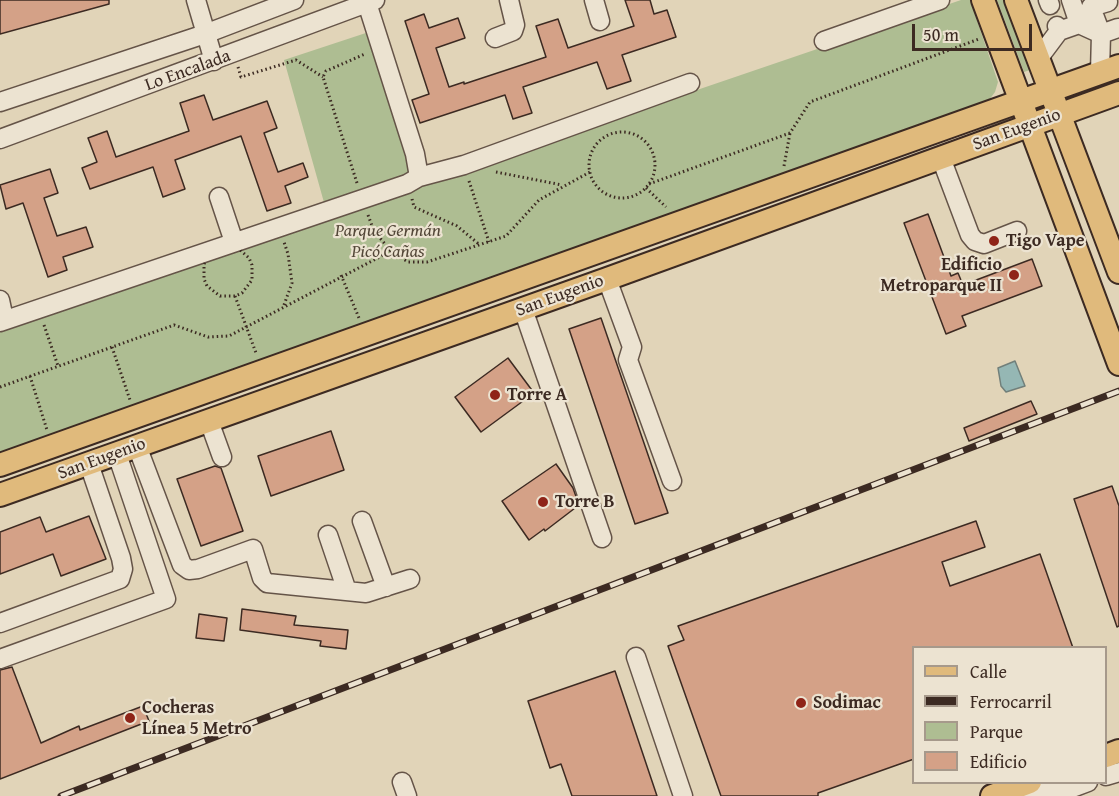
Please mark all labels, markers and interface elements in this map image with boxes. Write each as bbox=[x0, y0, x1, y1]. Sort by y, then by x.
scale bar bbox=[915, 12, 1035, 50]
text: 50 m bbox=[923, 21, 959, 48]
street label: Lo Encalada bbox=[142, 46, 234, 96]
street label: San Eugenio bbox=[970, 104, 1064, 156]
park label: Parque Germán Picó Cañas bbox=[335, 220, 441, 262]
place label: Tigo Vape bbox=[1006, 230, 1085, 252]
marker: Tigo Vape bbox=[987, 234, 1001, 248]
place label: Edificio Metroparque II bbox=[880, 254, 1002, 296]
marker: Edificio Metroparque II bbox=[1007, 268, 1021, 282]
street label: San Eugenio bbox=[513, 270, 607, 322]
place label: Torre A bbox=[507, 384, 567, 406]
marker: Torre A bbox=[488, 388, 502, 402]
street label: San Eugenio bbox=[55, 433, 149, 485]
place label: Torre B bbox=[555, 491, 615, 513]
marker: Torre B bbox=[536, 495, 550, 509]
legend bbox=[912, 646, 1107, 784]
text: Calle bbox=[970, 658, 1007, 685]
text: Ferrocarril bbox=[970, 688, 1052, 715]
place label: Sodimac bbox=[813, 692, 881, 714]
marker: Sodimac bbox=[794, 696, 808, 710]
place label: Cocheras Línea 5 Metro bbox=[142, 697, 252, 740]
marker: Cocheras Línea 5 Metro bbox=[123, 711, 137, 725]
text: Parque bbox=[970, 718, 1023, 745]
text: Edificio bbox=[970, 748, 1027, 775]

